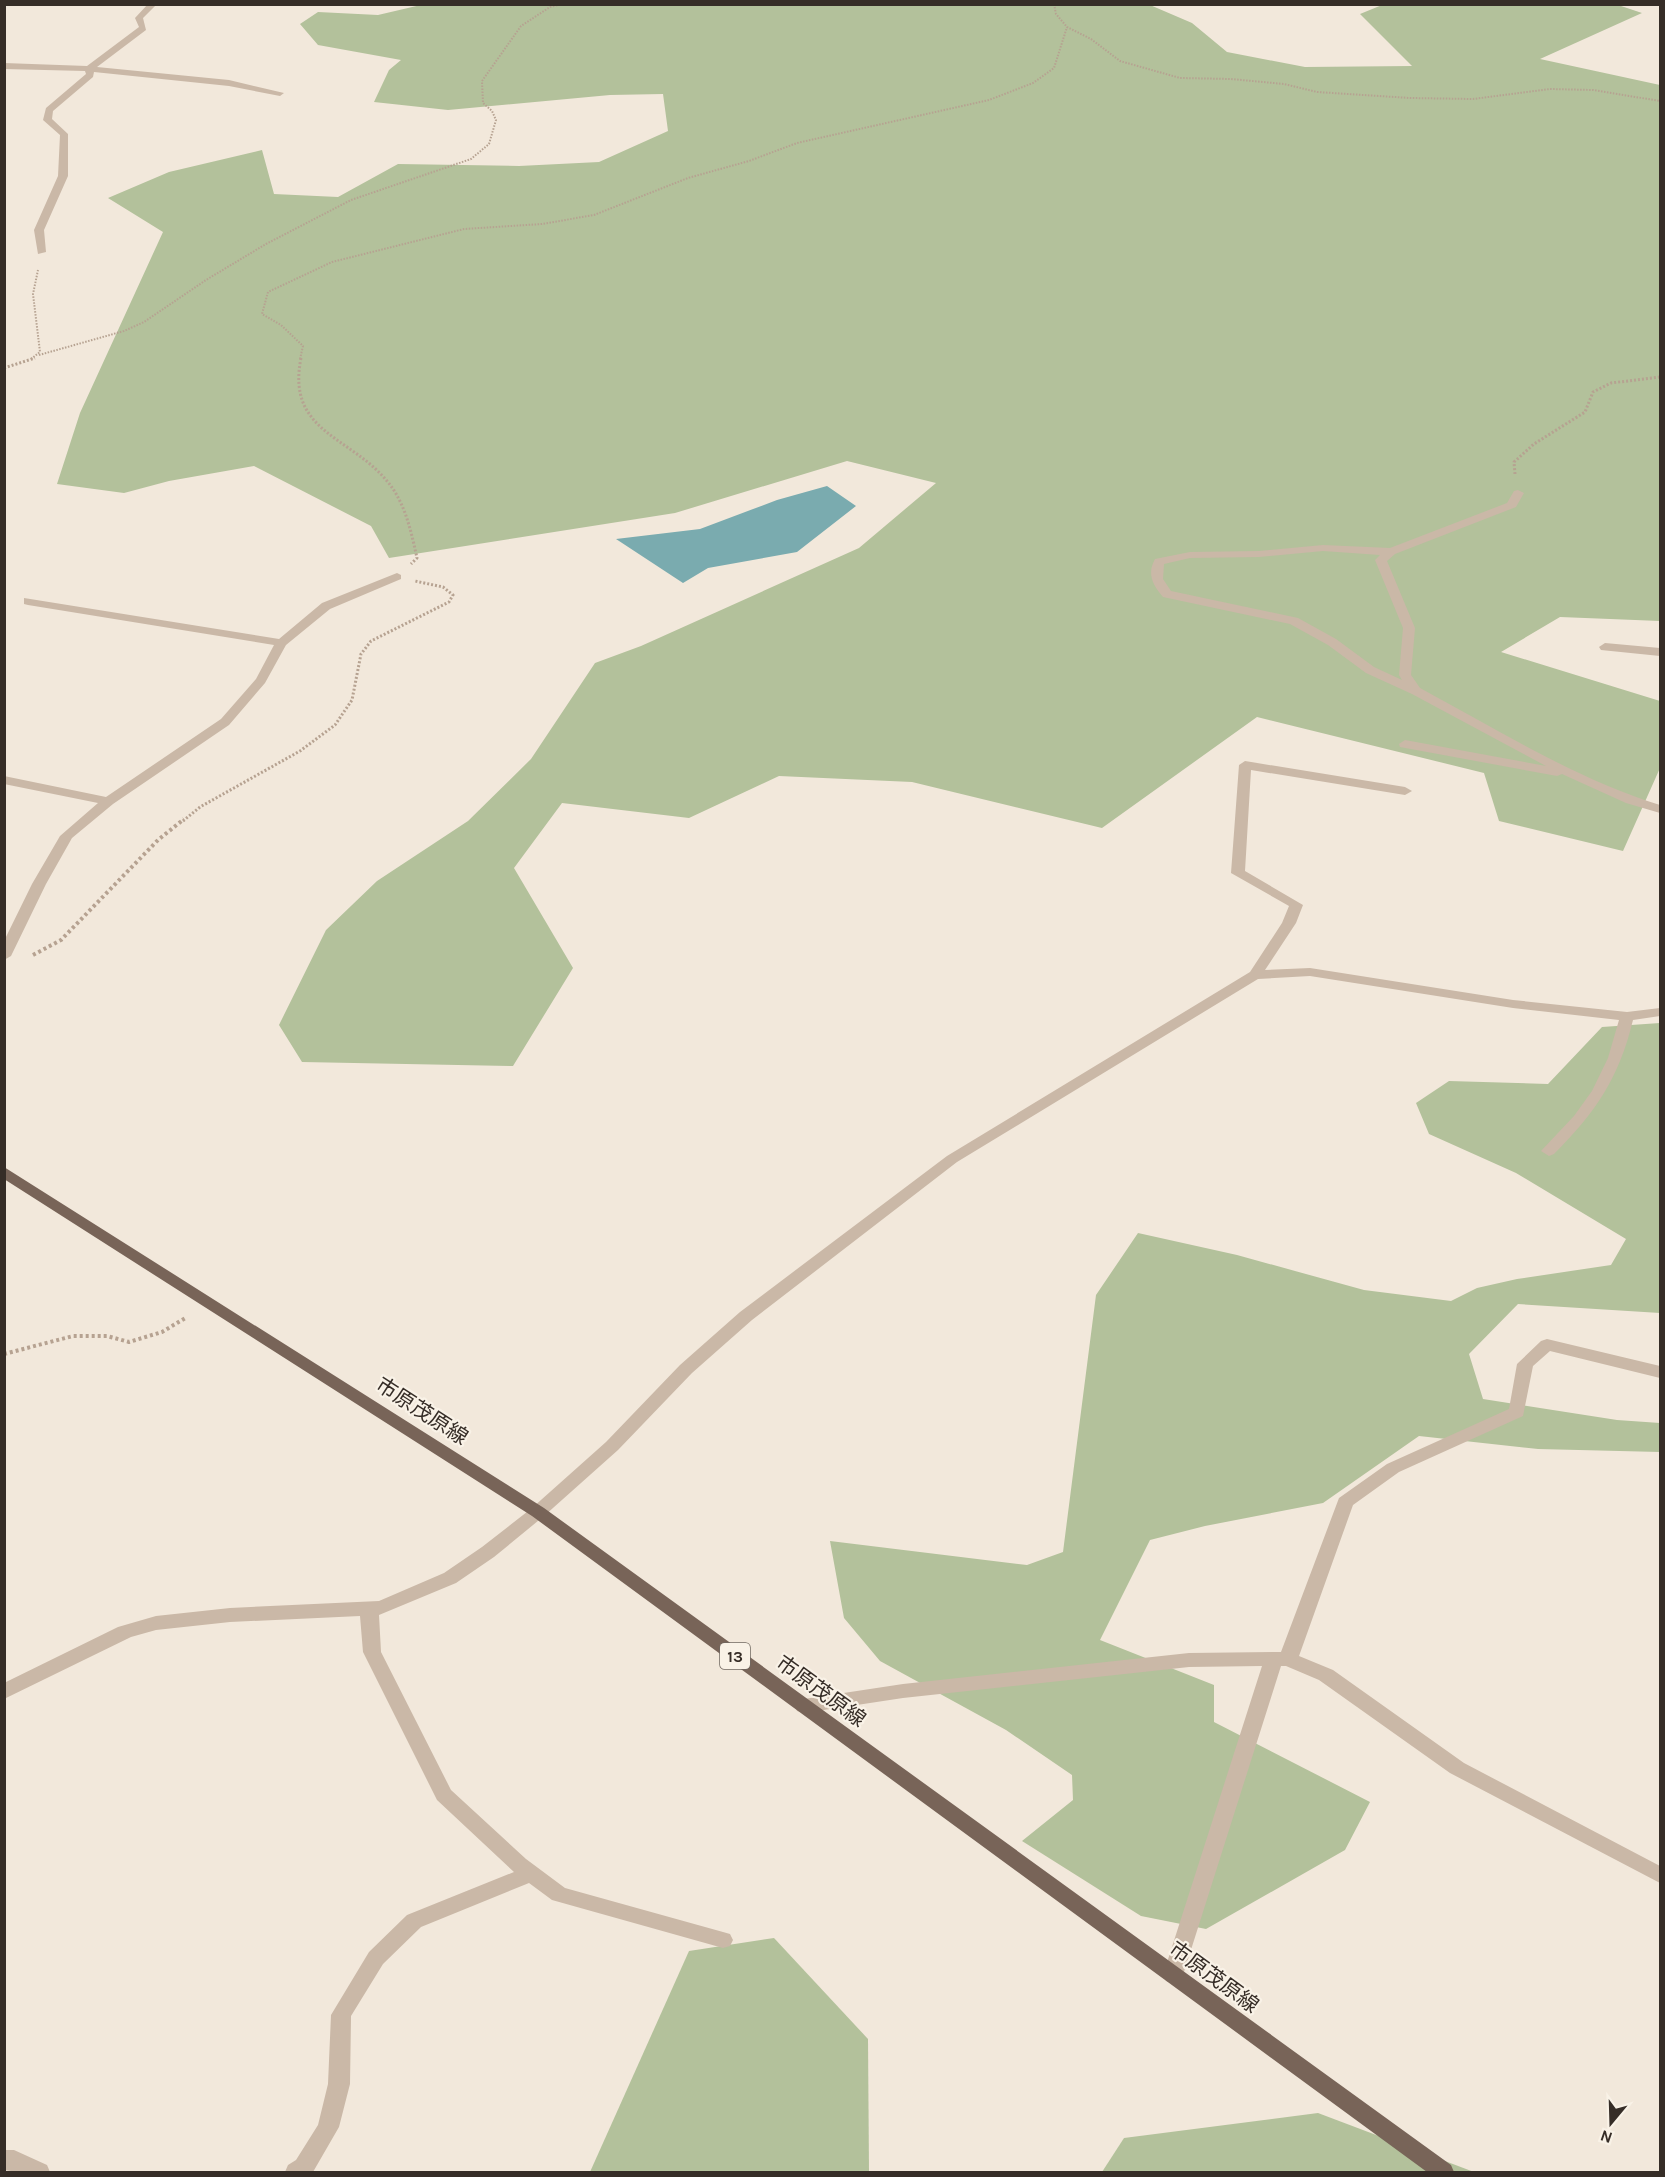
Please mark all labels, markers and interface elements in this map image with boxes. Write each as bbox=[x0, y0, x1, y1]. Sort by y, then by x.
street label: 市原茂原線 bbox=[371, 1372, 473, 1450]
road number: 13 bbox=[720, 1643, 750, 1669]
street label: 市原茂原線 bbox=[771, 1650, 871, 1732]
street label: 市原茂原線 bbox=[1164, 1936, 1264, 2018]
north arrow bbox=[1581, 2093, 1641, 2153]
text: N bbox=[1598, 2126, 1615, 2148]

